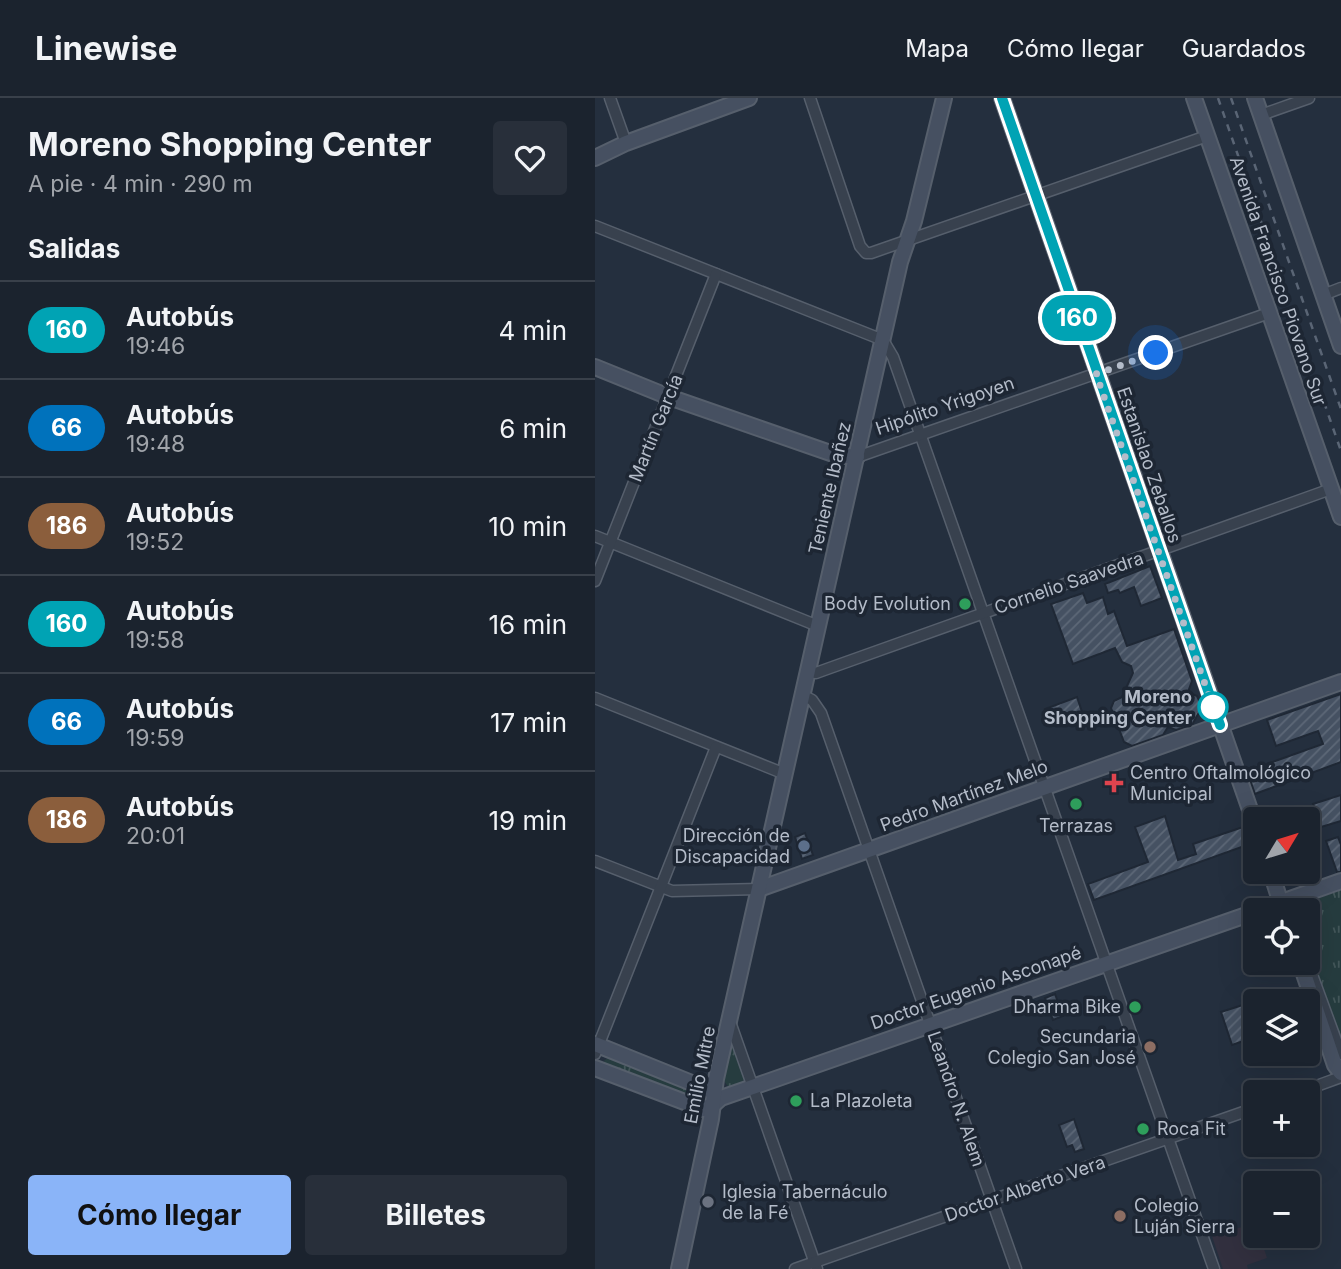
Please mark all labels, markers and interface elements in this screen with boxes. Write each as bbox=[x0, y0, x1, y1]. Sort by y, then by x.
text: Linewise bbox=[35, 28, 178, 68]
text: Mapa bbox=[905, 34, 969, 63]
text: Cómo llegar bbox=[1007, 34, 1144, 63]
text: Guardados bbox=[1182, 34, 1306, 63]
button: heart bbox=[493, 121, 567, 195]
text: Moreno Shopping Center bbox=[28, 124, 432, 164]
street label: Avenida Francisco Piovano Sur bbox=[1226, 153, 1331, 409]
text: A pie · 4 min · 290 m bbox=[28, 170, 253, 198]
text: Salidas bbox=[28, 233, 120, 264]
line badge: 160 bbox=[1037, 295, 1117, 341]
text: Autobús bbox=[126, 301, 234, 332]
text: 160 bbox=[1056, 303, 1098, 332]
text: 160 bbox=[45, 315, 88, 344]
text: 4 min bbox=[498, 315, 567, 346]
text: 19:46 bbox=[126, 332, 185, 360]
your location bbox=[1138, 335, 1173, 370]
street label: Martín García bbox=[624, 371, 687, 485]
street label: Hipólito Yrigoyen bbox=[873, 372, 1017, 439]
street label: Estanislao Zeballos bbox=[1113, 384, 1186, 545]
text: Autobús bbox=[126, 399, 234, 430]
text: 66 bbox=[51, 413, 82, 442]
text: 6 min bbox=[499, 413, 567, 444]
street label: Teniente Ibañez bbox=[804, 420, 855, 556]
text: 19:48 bbox=[126, 430, 185, 458]
text: Autobús bbox=[126, 497, 234, 528]
text: 186 bbox=[46, 511, 87, 540]
text: 10 min bbox=[488, 511, 567, 542]
text: 19:52 bbox=[126, 528, 184, 556]
street label: Cornelio Saavedra bbox=[991, 547, 1146, 618]
place label: Body Evolution bbox=[824, 593, 951, 614]
text: Autobús bbox=[126, 595, 234, 626]
marker: Body Evolution bbox=[957, 596, 973, 612]
text: 160 bbox=[45, 609, 88, 638]
text: 16 min bbox=[489, 609, 567, 640]
text: 19:58 bbox=[126, 626, 184, 654]
place label: Moreno Shopping Center bbox=[1044, 686, 1192, 728]
marker: Moreno Shopping Center bbox=[1198, 692, 1228, 722]
text: Autobús bbox=[126, 693, 234, 724]
text: 66 bbox=[51, 707, 82, 736]
text: 17 min bbox=[490, 707, 567, 738]
text: 19:59 bbox=[126, 724, 185, 752]
street label: Pedro Martínez Melo bbox=[877, 755, 1050, 836]
place label: Centro Oftalmológico Municipal bbox=[1130, 762, 1311, 804]
marker: Centro Oftalmológico Municipal bbox=[1104, 773, 1124, 793]
text: Autobús bbox=[126, 791, 234, 822]
marker: Terrazas bbox=[1068, 796, 1084, 812]
text: 186 bbox=[46, 805, 87, 834]
text: 19 min bbox=[489, 805, 567, 836]
north arrow bbox=[1243, 807, 1319, 884]
map controls bbox=[1243, 807, 1320, 1248]
place label: Terrazas bbox=[1039, 815, 1113, 836]
text: 20:01 bbox=[126, 822, 185, 850]
place label: Dirección de Discapacidad bbox=[674, 825, 790, 867]
marker: Dirección de Discapacidad bbox=[796, 838, 812, 854]
button: locate bbox=[1243, 898, 1320, 975]
street label: Doctor Eugenio Asconapé bbox=[868, 942, 1084, 1034]
button: layers bbox=[1243, 989, 1320, 1066]
place label: Dharma Bike bbox=[1013, 996, 1121, 1017]
marker: Dharma Bike bbox=[1127, 999, 1143, 1015]
street label: Emilio Mitre bbox=[680, 1024, 719, 1125]
place label: Secundaria Colegio San José bbox=[988, 1026, 1136, 1068]
street label: Leandro N. Alem bbox=[923, 1028, 989, 1169]
marker: Secundaria Colegio San José bbox=[1142, 1039, 1158, 1055]
button: + bbox=[1243, 1080, 1320, 1157]
place label: La Plazoleta bbox=[810, 1090, 913, 1111]
marker: La Plazoleta bbox=[788, 1093, 804, 1109]
place label: Roca Fit bbox=[1157, 1118, 1226, 1139]
marker: Roca Fit bbox=[1135, 1121, 1151, 1137]
street label: Doctor Alberto Vera bbox=[942, 1151, 1108, 1226]
button: − bbox=[1243, 1171, 1320, 1248]
button: Cómo llegar bbox=[28, 1175, 291, 1255]
button: Billetes bbox=[305, 1175, 567, 1255]
place label: Iglesia Tabernáculo de la Fé bbox=[722, 1181, 888, 1223]
marker: Iglesia Tabernáculo de la Fé bbox=[700, 1194, 716, 1210]
place label: Colegio Luján Sierra bbox=[1134, 1195, 1235, 1237]
marker: Colegio Luján Sierra bbox=[1112, 1208, 1128, 1224]

